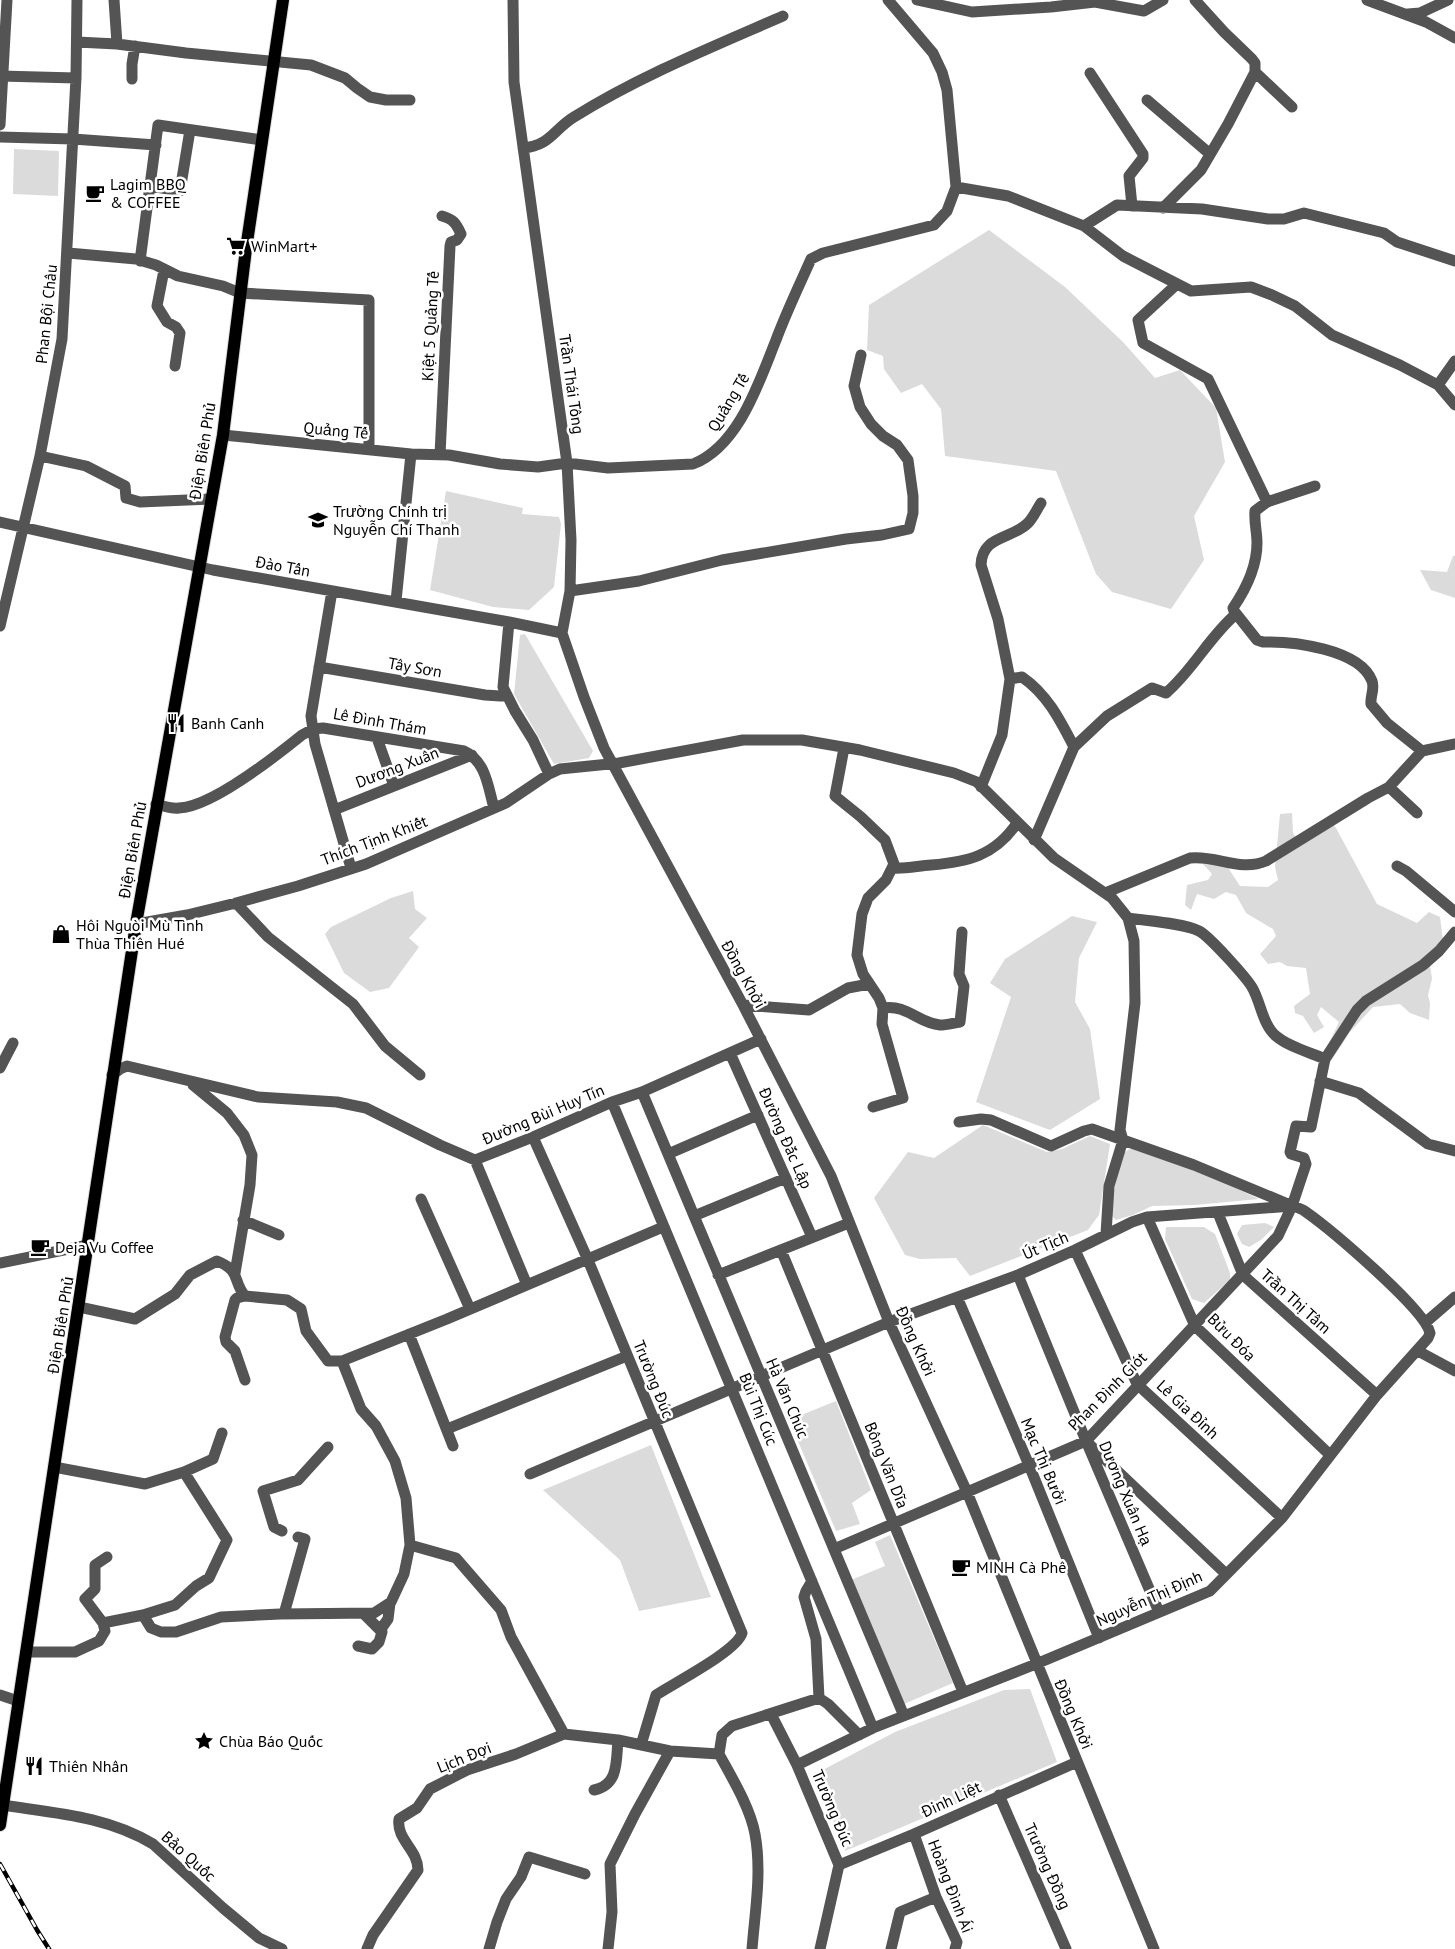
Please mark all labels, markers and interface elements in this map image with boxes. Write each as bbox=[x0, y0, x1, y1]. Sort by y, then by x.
place label: Lagim BBQ & COFFEE bbox=[110, 174, 187, 212]
cafe icon: Lagim BBQ & COFFEE bbox=[84, 182, 106, 204]
supermarket icon: WinMart+ bbox=[225, 235, 247, 257]
place label: WinMart+ bbox=[251, 236, 317, 256]
street label: Phan Bội Châu bbox=[31, 263, 61, 365]
street label: Kiệt 5 Quảng Tế bbox=[417, 270, 443, 382]
street label: Trần Thái Tông bbox=[555, 333, 589, 435]
street label: Quảng Tế bbox=[703, 369, 753, 435]
street label: Điện Biên Phủ bbox=[184, 401, 220, 502]
street label: Quảng Tế bbox=[303, 417, 369, 443]
place label: Trường Chính trị Nguyễn Chí Thanh bbox=[333, 501, 459, 539]
school or university icon: Trường Chính trị Nguyễn Chí Thanh bbox=[307, 509, 329, 531]
street label: Đào Tấn bbox=[253, 551, 312, 581]
street label: Tây Sơn bbox=[386, 652, 444, 682]
street label: Lê Đình Thám bbox=[332, 703, 428, 739]
restaurant icon: Banh Canh bbox=[165, 712, 187, 734]
place label: Banh Canh bbox=[191, 713, 264, 733]
street label: Dương Xuân bbox=[353, 742, 441, 792]
street label: Điện Biên Phủ bbox=[113, 800, 150, 901]
street label: Thích Tịnh Khiết bbox=[318, 810, 431, 869]
place label: Hôi Nguòi Mù Tình Thùa Thiên Hué bbox=[76, 915, 204, 953]
shop icon: Hôi Nguòi Mù Tình Thùa Thiên Hué bbox=[50, 923, 72, 945]
street label: Đồng Khởi bbox=[717, 936, 771, 1011]
street label: Đường Bùi Huy Tín bbox=[478, 1079, 607, 1149]
street label: Đường Đắc Lập bbox=[754, 1083, 817, 1192]
street label: Út Tịch bbox=[1019, 1226, 1071, 1264]
cafe icon: Deja Vu Coffee bbox=[29, 1236, 51, 1258]
place label: Deja Vu Coffee bbox=[55, 1237, 154, 1257]
street label: Trần Thị Tâm bbox=[1257, 1264, 1335, 1338]
street label: Điện Biên Phủ bbox=[42, 1275, 78, 1376]
street label: Đồng Khởi bbox=[891, 1302, 940, 1379]
street label: Bửu Đóa bbox=[1204, 1309, 1260, 1365]
street label: Trường Đúc bbox=[629, 1337, 679, 1421]
street label: Phan Đình Giót bbox=[1063, 1347, 1151, 1435]
street label: Hà Văn Chúc bbox=[762, 1355, 814, 1441]
street label: Bùi Thị Cúc bbox=[735, 1370, 783, 1448]
street label: Lê Gia Đỉnh bbox=[1153, 1375, 1223, 1443]
street label: Mạc Thị Bưởi bbox=[1017, 1415, 1071, 1507]
street label: Bông Văn Dĩa bbox=[861, 1419, 913, 1511]
street label: Dương Xuân Hạ bbox=[1095, 1438, 1157, 1548]
cafe icon: MINH Cà Phê bbox=[950, 1556, 972, 1578]
place label: MINH Cà Phê bbox=[976, 1557, 1066, 1577]
street label: Nguyễn Thị Định bbox=[1093, 1566, 1205, 1630]
street label: Đồng Khởi bbox=[1050, 1675, 1098, 1752]
place icon: Chùa Báo Quốc bbox=[193, 1730, 215, 1752]
place label: Chùa Báo Quốc bbox=[219, 1731, 323, 1751]
street label: Lịch Đợi bbox=[434, 1737, 494, 1777]
restaurant icon: Thiên Nhân bbox=[23, 1755, 45, 1777]
place label: Thiên Nhân bbox=[49, 1756, 128, 1776]
street label: Trường Đúc bbox=[808, 1766, 858, 1850]
street label: Đinh Liệt bbox=[917, 1776, 985, 1822]
street label: Trường Đồng bbox=[1020, 1820, 1076, 1912]
street label: Bảo Quốc bbox=[158, 1826, 220, 1886]
street label: Hoàng Đình Ái bbox=[924, 1836, 978, 1936]

